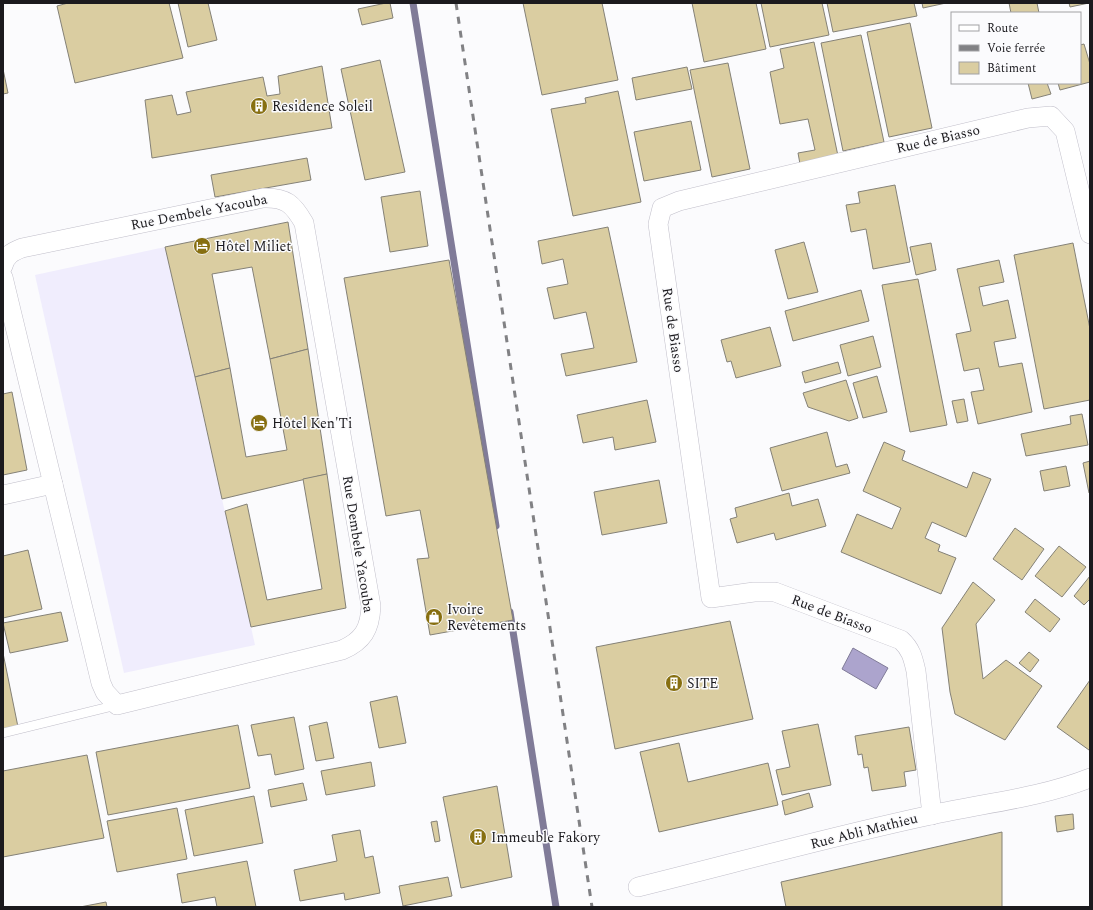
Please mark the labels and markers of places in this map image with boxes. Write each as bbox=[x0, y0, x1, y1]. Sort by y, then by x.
building icon: Residence Soleil bbox=[249, 96, 269, 116]
place label: Residence Soleil bbox=[272, 96, 373, 117]
hotel icon: Hôtel Miliet bbox=[192, 236, 212, 256]
place label: Hôtel Miliet bbox=[215, 236, 291, 257]
hotel icon: Hôtel Ken'Ti bbox=[249, 413, 269, 433]
place label: Hôtel Ken'Ti bbox=[272, 413, 352, 434]
place label: Ivoire Revêtements bbox=[447, 599, 526, 636]
shop icon: Ivoire Revêtements bbox=[424, 607, 444, 627]
building icon: SITE bbox=[664, 673, 684, 693]
place label: SITE bbox=[687, 673, 718, 694]
building icon: Immeuble Fakory bbox=[468, 827, 488, 847]
place label: Immeuble Fakory bbox=[491, 827, 601, 848]

